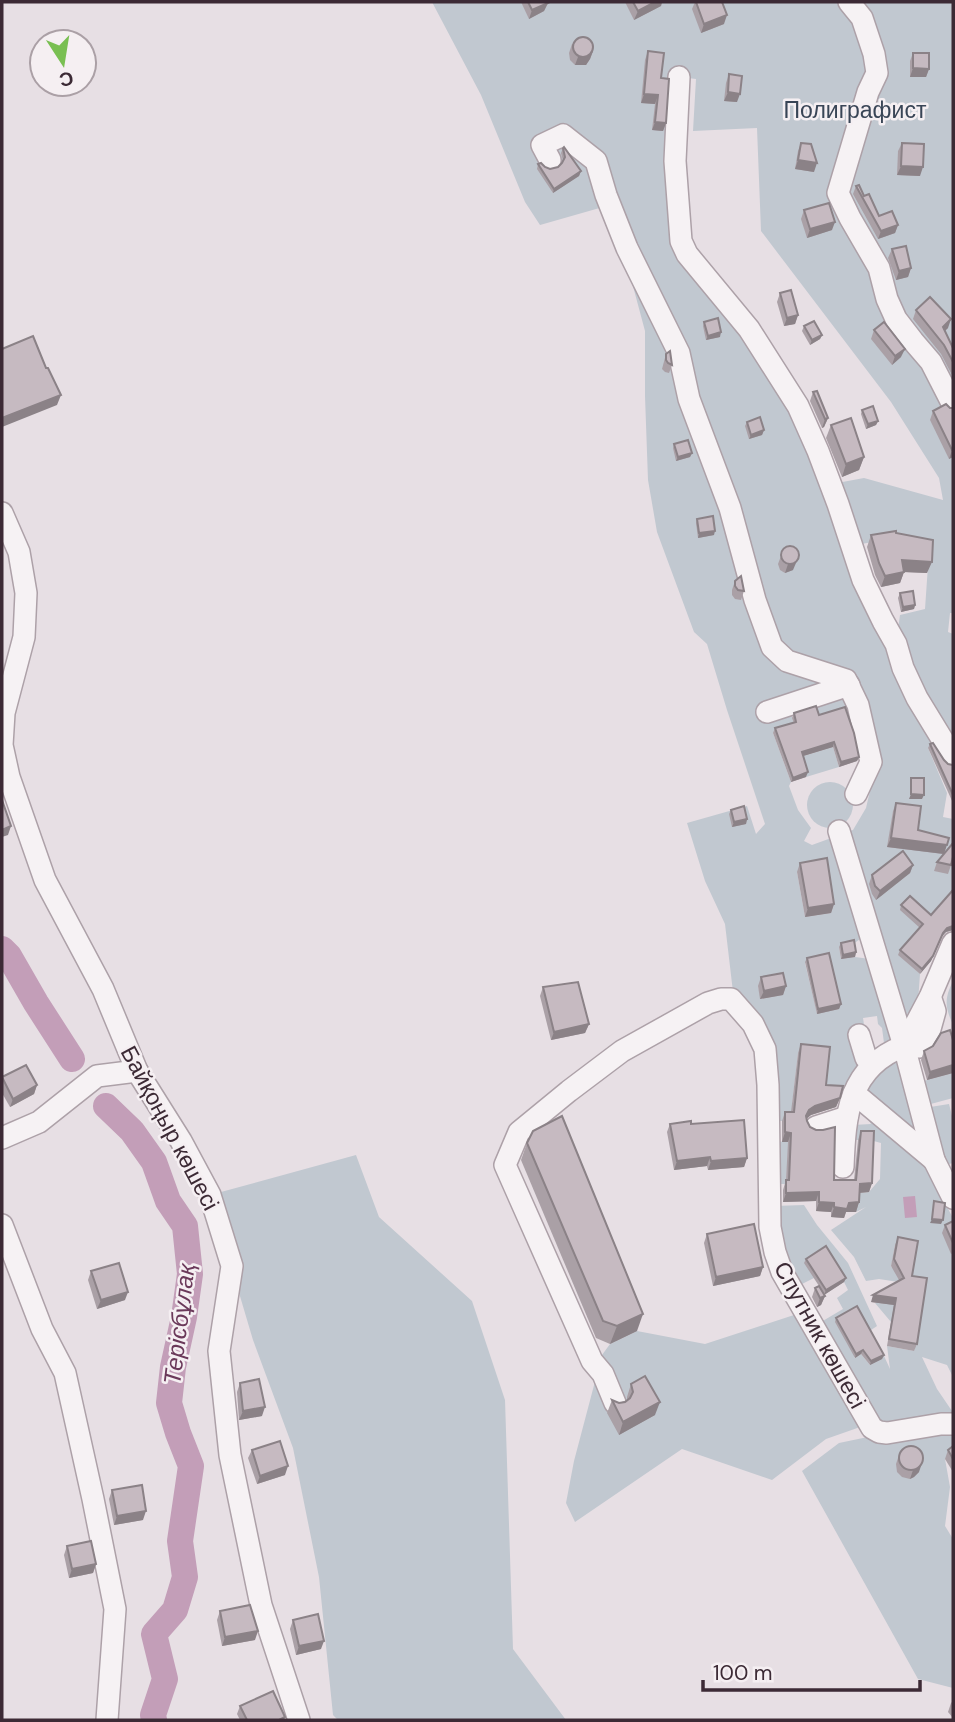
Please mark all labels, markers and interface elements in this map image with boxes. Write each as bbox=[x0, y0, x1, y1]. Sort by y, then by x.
north arrow bbox=[28, 28, 98, 98]
text: С bbox=[57, 65, 76, 93]
park label: Полиграфист bbox=[784, 95, 927, 125]
street label: Байқоңыр көшесі bbox=[114, 1040, 226, 1216]
street label: Спутник көшесі bbox=[767, 1256, 873, 1414]
water label: Терісбұлақ bbox=[156, 1260, 202, 1386]
scale bar bbox=[703, 1648, 920, 1692]
text: 100 m bbox=[713, 1659, 773, 1687]

